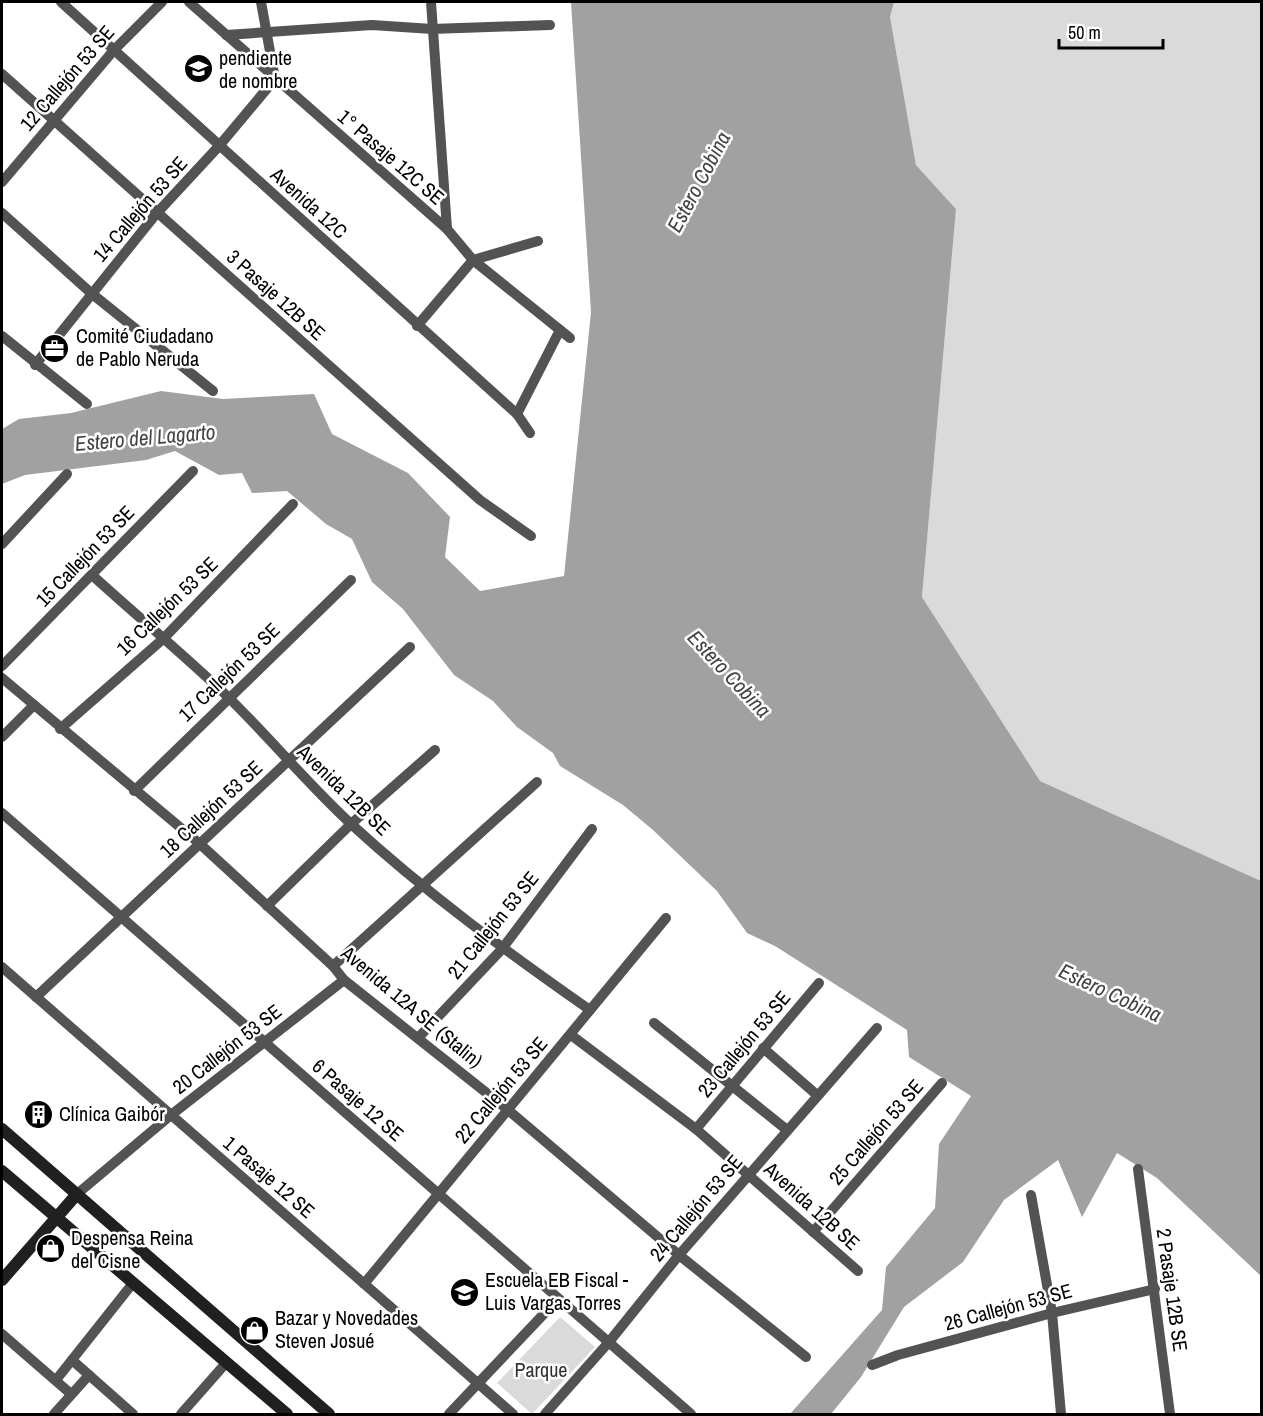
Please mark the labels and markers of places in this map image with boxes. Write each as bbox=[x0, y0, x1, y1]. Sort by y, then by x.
place label: pendiente de nombre bbox=[219, 44, 297, 94]
school or university icon: pendiente de nombre bbox=[182, 53, 214, 85]
place label: Comité Ciudadano de Pablo Neruda bbox=[76, 322, 214, 372]
office icon: Comité Ciudadano de Pablo Neruda bbox=[39, 332, 71, 364]
building icon: Clínica Gaibór bbox=[22, 1098, 54, 1130]
place label: Clínica Gaibór bbox=[59, 1100, 165, 1127]
place label: Despensa Reina del Cisne bbox=[71, 1224, 193, 1274]
shop icon: Despensa Reina del Cisne bbox=[34, 1233, 66, 1265]
place label: Escuela EB Fiscal - Luis Vargas Torres bbox=[485, 1266, 629, 1316]
school or university icon: Escuela EB Fiscal - Luis Vargas Torres bbox=[448, 1276, 480, 1308]
place label: Bazar y Novedades Steven Josué bbox=[275, 1304, 418, 1354]
shop icon: Bazar y Novedades Steven Josué bbox=[238, 1314, 270, 1346]

